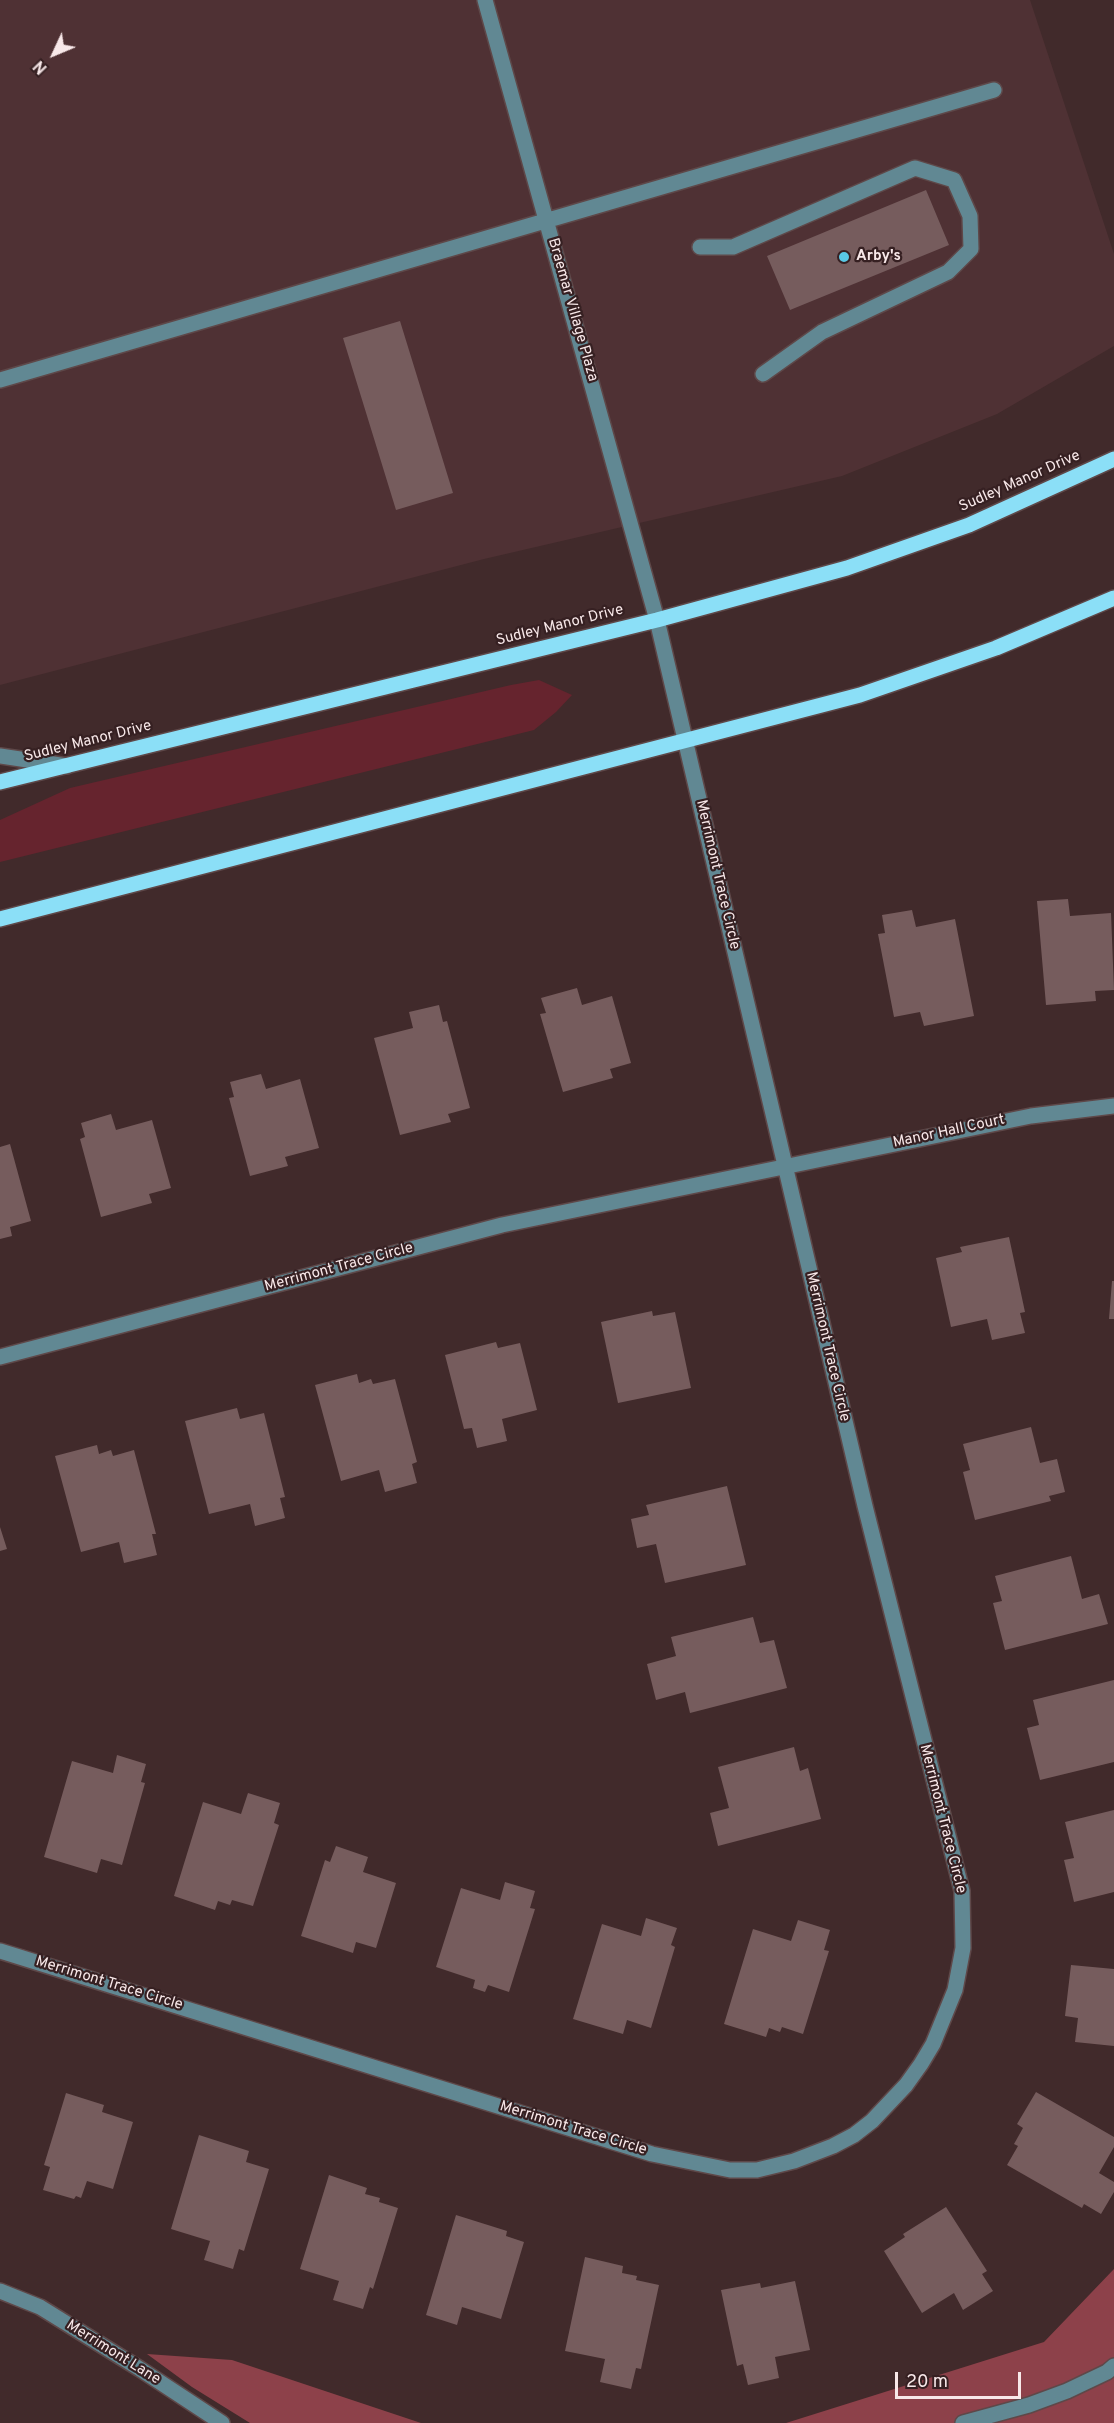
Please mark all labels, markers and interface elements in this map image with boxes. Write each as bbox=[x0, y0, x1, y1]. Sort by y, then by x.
north arrow bbox=[24, 24, 84, 84]
text: N bbox=[30, 55, 52, 78]
street label: Braemar Village Plaza bbox=[543, 236, 601, 384]
place label: Arby's bbox=[856, 248, 901, 266]
marker: Arby's bbox=[837, 250, 851, 264]
street label: Sudley Manor Drive bbox=[957, 447, 1083, 517]
street label: Sudley Manor Drive bbox=[495, 601, 625, 651]
street label: Sudley Manor Drive bbox=[23, 717, 153, 767]
street label: Merrimont Trace Circle bbox=[691, 798, 743, 952]
street label: Manor Hall Court bbox=[891, 1111, 1007, 1153]
street label: Merrimont Trace Circle bbox=[263, 1240, 415, 1296]
street label: Merrimont Trace Circle bbox=[801, 1270, 853, 1424]
street label: Merrimont Trace Circle bbox=[915, 1743, 969, 1895]
street label: Merrimont Trace Circle bbox=[33, 1953, 185, 2015]
street label: Merrimont Trace Circle bbox=[497, 2098, 649, 2160]
street label: Merrimont Lane bbox=[63, 2317, 163, 2389]
scale bar bbox=[898, 2360, 1024, 2398]
text: 20 m bbox=[906, 2371, 948, 2394]

